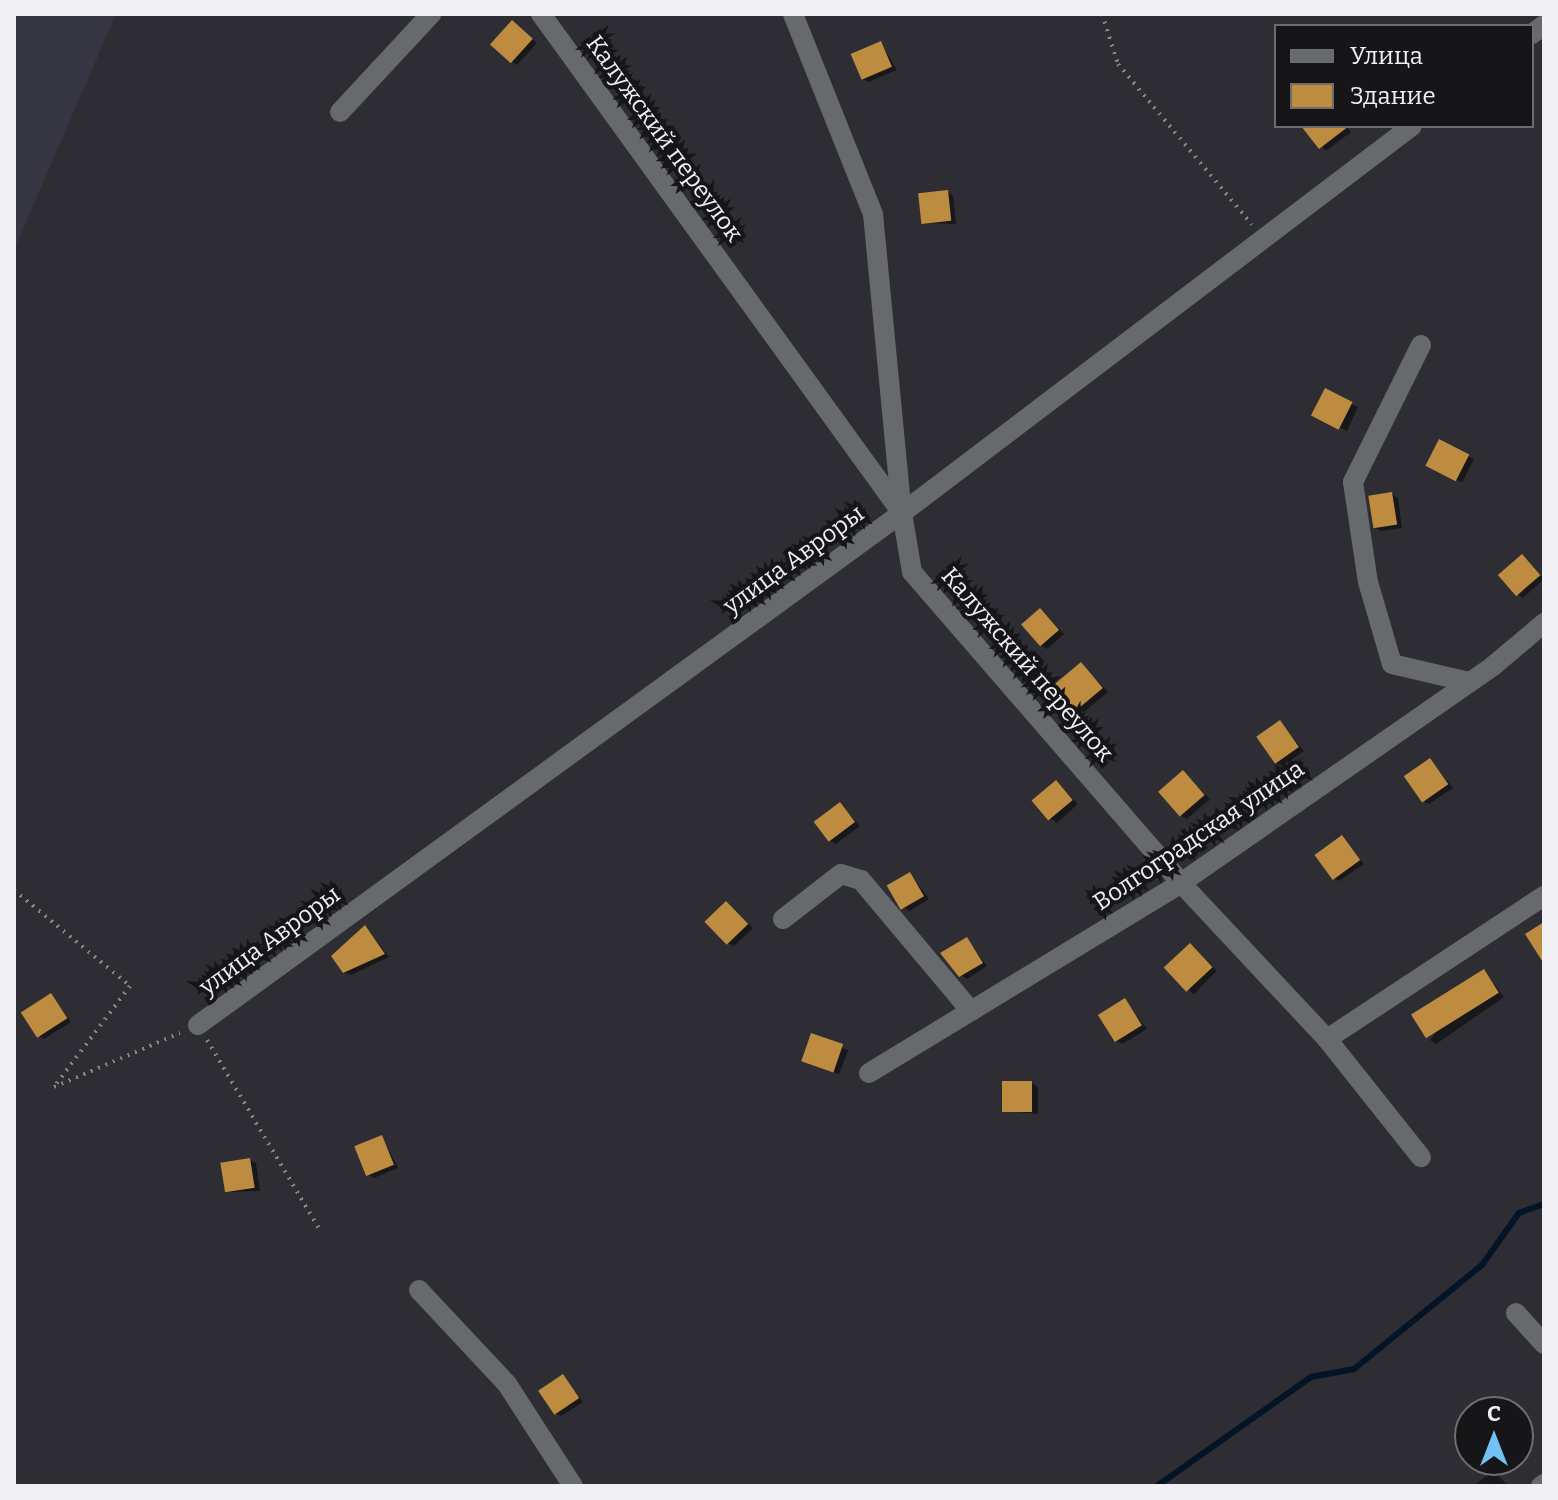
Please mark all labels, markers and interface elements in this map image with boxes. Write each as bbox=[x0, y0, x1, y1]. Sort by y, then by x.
legend bbox=[1274, 24, 1534, 128]
street label: Калужский переулок bbox=[580, 30, 748, 248]
text: Улица bbox=[1350, 42, 1423, 70]
text: Здание bbox=[1350, 82, 1436, 110]
street label: улица Авроры bbox=[718, 499, 870, 621]
street label: Калужский переулок bbox=[935, 562, 1119, 768]
street label: Волгоградская улица bbox=[1088, 755, 1310, 917]
street label: улица Авроры bbox=[194, 880, 346, 1002]
north arrow bbox=[1454, 1396, 1534, 1476]
text: С bbox=[1487, 1400, 1501, 1427]

